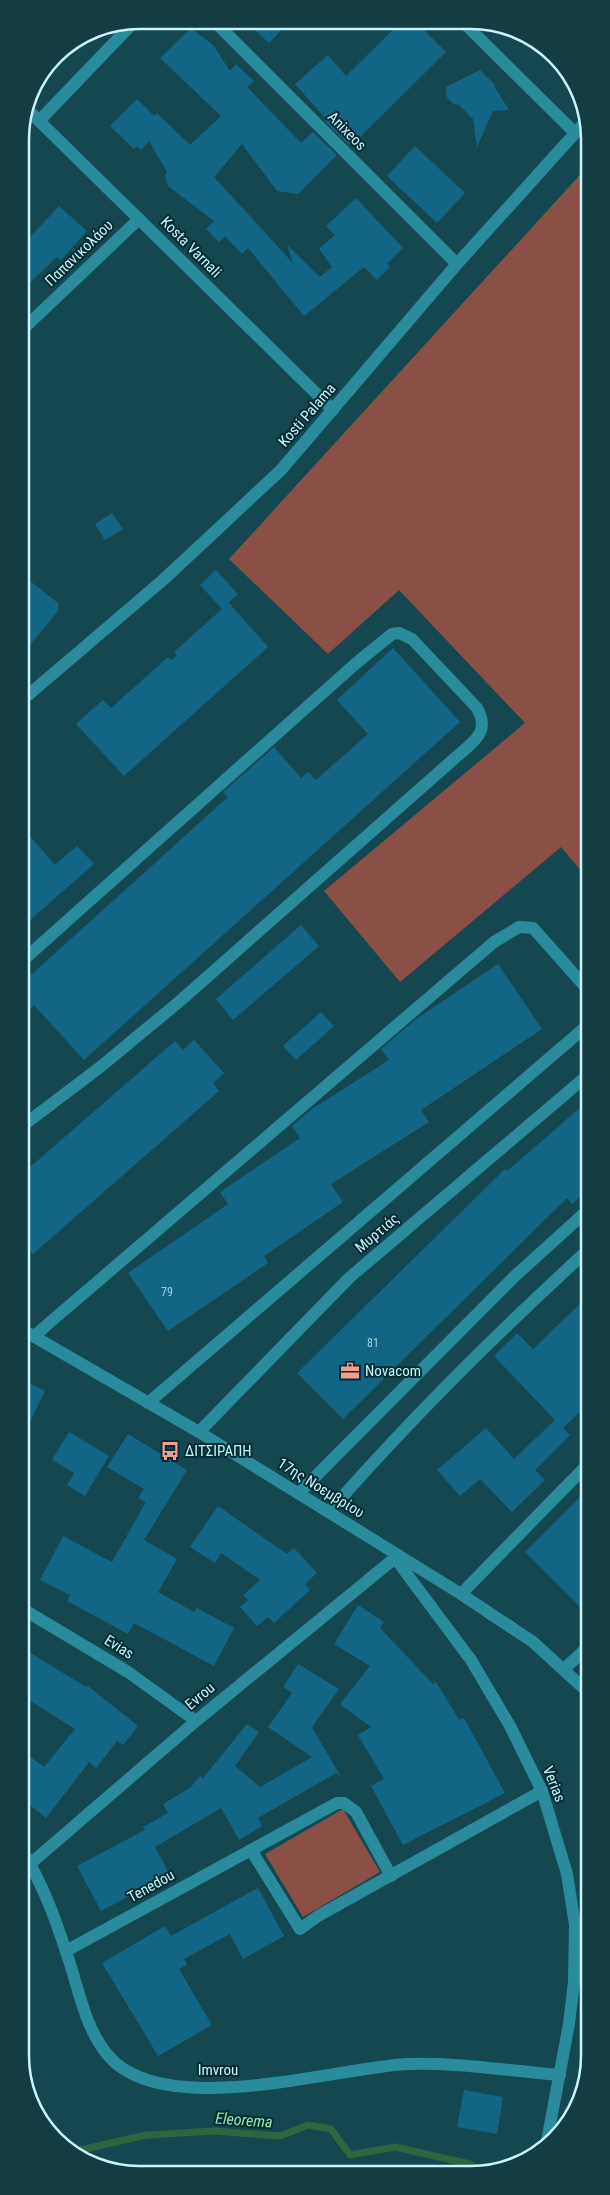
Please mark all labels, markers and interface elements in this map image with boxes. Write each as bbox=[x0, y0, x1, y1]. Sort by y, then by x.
street label: Anixeos bbox=[324, 108, 370, 154]
street label: Kosta Varnali bbox=[157, 213, 225, 281]
street label: Παπανικολάου bbox=[41, 216, 117, 290]
street label: Kosti Palama bbox=[275, 380, 339, 450]
street label: Μυρτιάς bbox=[351, 1209, 403, 1257]
house number: 79 bbox=[161, 1285, 173, 1299]
house number: 81 bbox=[367, 1336, 379, 1350]
office icon: Novacom bbox=[339, 1360, 361, 1382]
place label: Novacom bbox=[365, 1362, 421, 1380]
bus stop icon: ΔΙΤΣΙΡΑΠΗ bbox=[159, 1440, 181, 1462]
place label: ΔΙΤΣΙΡΑΠΗ bbox=[185, 1442, 252, 1460]
street label: 17ης Νοεμβρίου bbox=[274, 1454, 368, 1522]
street label: Evias bbox=[101, 1631, 137, 1663]
street label: Evrou bbox=[182, 1679, 218, 1713]
street label: Verias bbox=[539, 1763, 569, 1805]
street label: Tenedou bbox=[124, 1866, 178, 1906]
street label: Imvrou bbox=[198, 2061, 238, 2079]
water label: Eleorema bbox=[215, 2109, 273, 2131]

